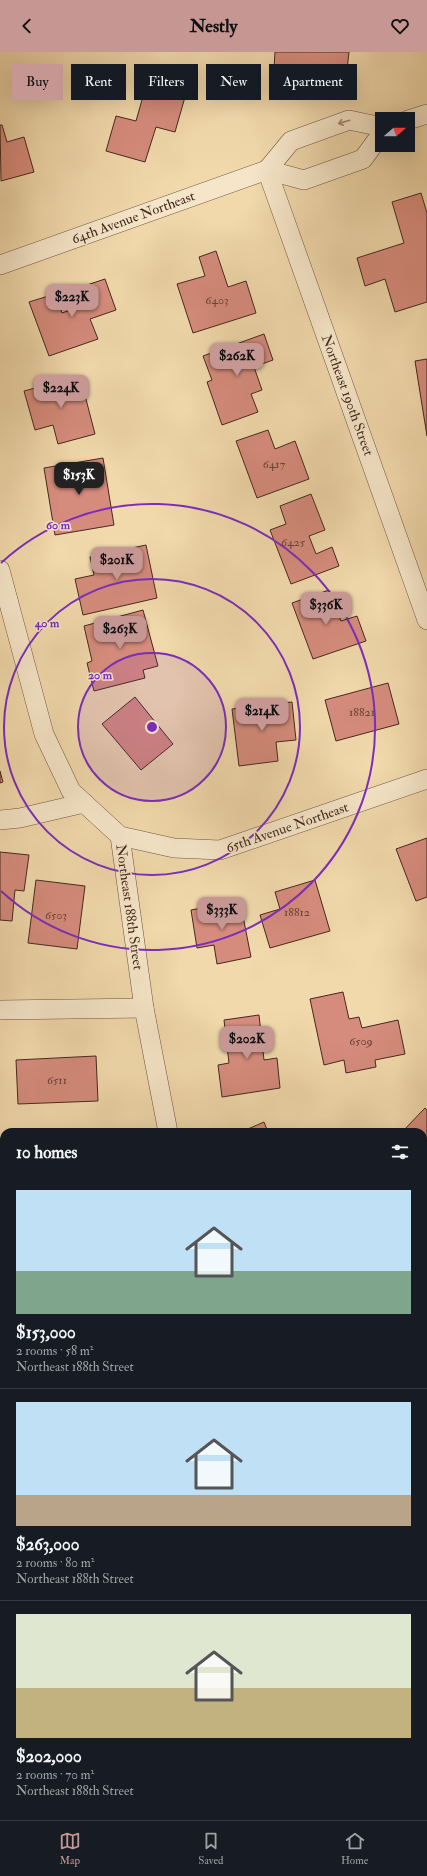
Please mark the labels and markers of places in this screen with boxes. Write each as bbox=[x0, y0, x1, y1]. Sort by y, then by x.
pin: $223K bbox=[44, 284, 100, 318]
pin: $262K bbox=[209, 343, 265, 377]
pin: $224K bbox=[33, 375, 89, 409]
pin: $153K bbox=[51, 462, 107, 496]
pin: $201K bbox=[89, 547, 145, 581]
pin: $336K bbox=[298, 592, 354, 626]
pin: $263K bbox=[92, 616, 148, 650]
pin: $214K bbox=[234, 698, 290, 732]
centre of rings bbox=[145, 720, 159, 734]
pin: $333K bbox=[194, 897, 250, 931]
pin: $202K bbox=[219, 1026, 275, 1060]

